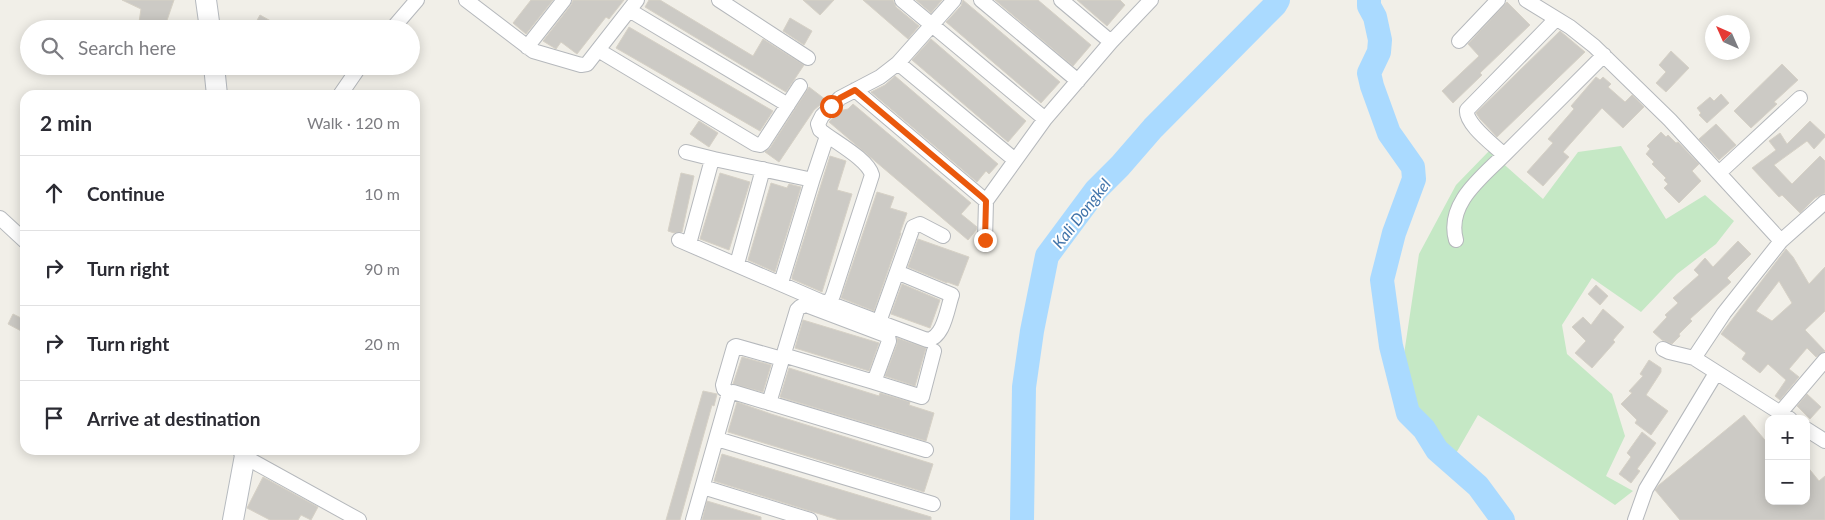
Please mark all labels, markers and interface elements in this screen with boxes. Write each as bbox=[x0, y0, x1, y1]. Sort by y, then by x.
north arrow bbox=[1705, 15, 1750, 60]
search box bbox=[20, 20, 420, 75]
icon: search bbox=[38, 34, 66, 62]
text: Search here bbox=[78, 36, 176, 59]
route start bbox=[820, 95, 843, 118]
text: 2 min bbox=[40, 110, 92, 135]
text: Walk · 120 m bbox=[307, 113, 400, 132]
water label: Kali Dongkel bbox=[1048, 174, 1114, 252]
icon: ahead bbox=[40, 179, 68, 207]
text: Continue bbox=[87, 182, 165, 205]
text: 10 m bbox=[364, 184, 400, 203]
route end bbox=[974, 229, 997, 252]
icon: right bbox=[40, 254, 68, 282]
text: Turn right bbox=[87, 257, 169, 280]
text: 90 m bbox=[364, 259, 400, 278]
icon: right bbox=[40, 329, 68, 357]
text: Turn right bbox=[87, 332, 169, 355]
text: 20 m bbox=[364, 334, 400, 353]
icon: arrive bbox=[40, 404, 68, 432]
text: Arrive at destination bbox=[87, 407, 260, 430]
map controls bbox=[1765, 415, 1810, 505]
button: + bbox=[1765, 415, 1810, 460]
button: − bbox=[1765, 460, 1810, 505]

